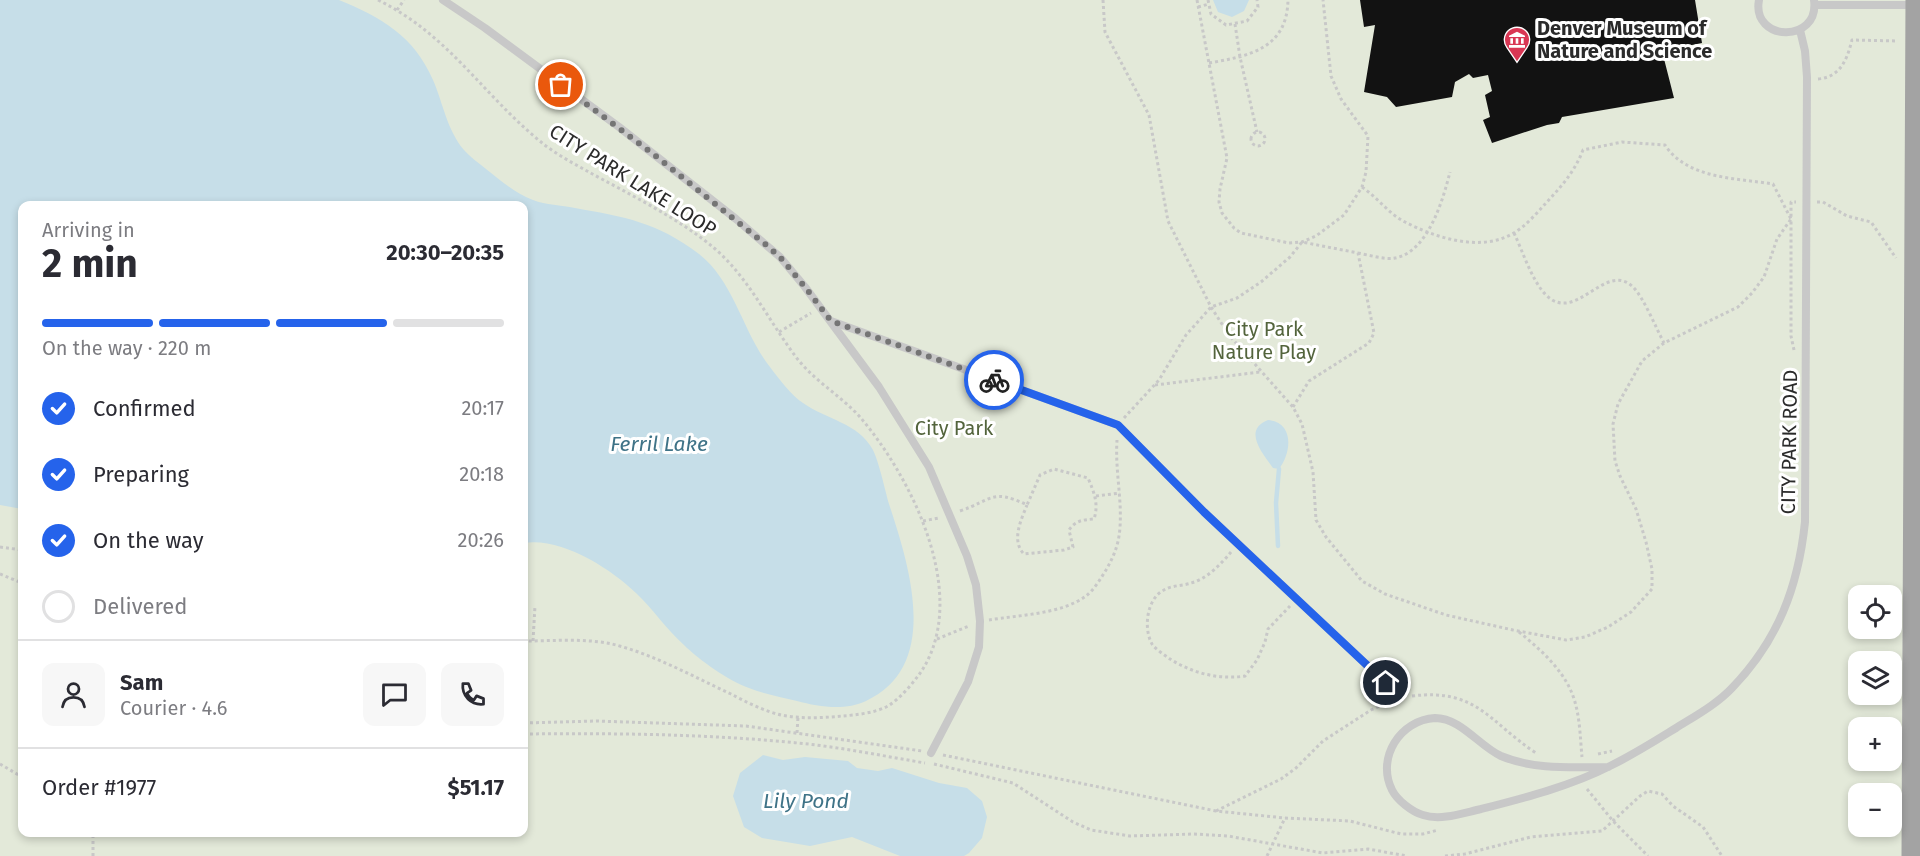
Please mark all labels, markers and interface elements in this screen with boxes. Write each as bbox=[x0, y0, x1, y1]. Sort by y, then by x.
place label: Denver Museum of Nature and Science bbox=[1537, 16, 1712, 63]
museum icon: Denver Museum of Nature and Science bbox=[1502, 25, 1532, 63]
pin bbox=[535, 59, 586, 110]
icon: bag bbox=[544, 68, 577, 101]
street label: CITY PARK LAKE LOOP bbox=[545, 119, 721, 241]
text: Arriving in bbox=[42, 218, 135, 242]
text: 20:30–20:35 bbox=[386, 239, 504, 266]
text: 2 min bbox=[42, 241, 138, 287]
park label: City Park Nature Play bbox=[1212, 317, 1316, 364]
text: On the way · 220 m bbox=[42, 336, 211, 360]
courier bbox=[964, 350, 1024, 410]
icon: bike bbox=[978, 364, 1011, 397]
street label: CITY PARK ROAD bbox=[1776, 369, 1802, 515]
icon: check bbox=[42, 392, 75, 425]
text: Confirmed bbox=[93, 395, 196, 422]
text: 20:17 bbox=[461, 396, 504, 420]
park label: City Park bbox=[915, 416, 994, 440]
water label: Ferril Lake bbox=[610, 431, 708, 457]
icon: check bbox=[42, 458, 75, 491]
text: Preparing bbox=[93, 461, 189, 488]
text: 20:18 bbox=[459, 462, 504, 486]
icon: check bbox=[42, 524, 75, 557]
text: On the way bbox=[93, 527, 204, 554]
text: 20:26 bbox=[458, 528, 504, 552]
map controls bbox=[1848, 585, 1902, 837]
button: locate bbox=[1848, 585, 1902, 639]
text: Delivered bbox=[93, 593, 188, 620]
button: layers bbox=[1848, 651, 1902, 705]
pin bbox=[1360, 657, 1411, 708]
button: person bbox=[42, 663, 105, 726]
button: chat bbox=[363, 663, 426, 726]
button: phone bbox=[441, 663, 504, 726]
icon: home bbox=[1369, 666, 1402, 699]
text: Sam bbox=[120, 669, 163, 696]
text: Courier · 4.6 bbox=[120, 696, 227, 720]
button: + bbox=[1848, 717, 1902, 771]
text: Order #1977 bbox=[42, 774, 156, 801]
text: $51.17 bbox=[448, 774, 504, 801]
button: − bbox=[1848, 783, 1902, 837]
water label: Lily Pond bbox=[763, 788, 849, 814]

